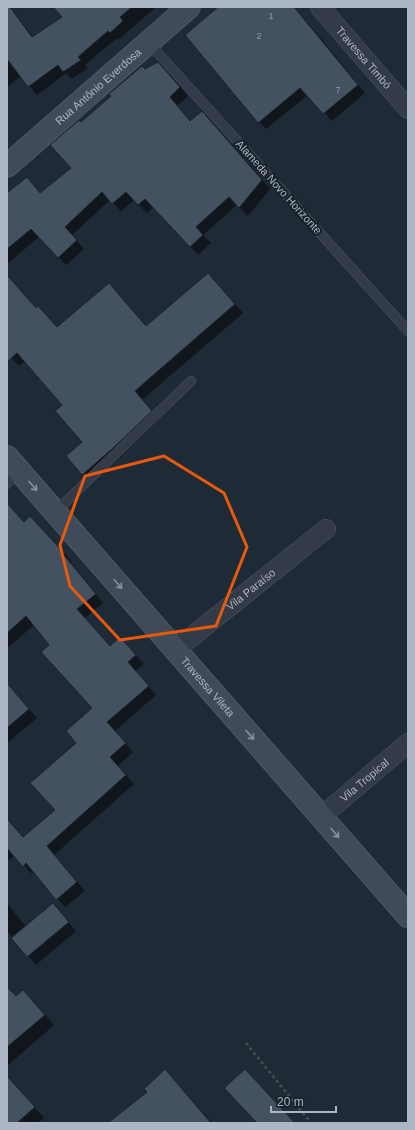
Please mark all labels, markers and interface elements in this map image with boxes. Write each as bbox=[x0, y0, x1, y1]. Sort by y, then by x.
house number: 1 bbox=[268, 11, 274, 21]
street label: Travessa Timbó bbox=[334, 24, 394, 91]
house number: 2 bbox=[256, 31, 262, 41]
street label: Rua Antônio Everdosa bbox=[53, 45, 144, 127]
house number: 7 bbox=[335, 85, 341, 95]
street label: Alameda Novo Horizonte bbox=[234, 138, 324, 236]
one-way arrow bbox=[28, 481, 37, 492]
street label: Vila Paraíso bbox=[224, 566, 278, 613]
one-way arrow bbox=[114, 579, 123, 590]
street label: Travessa Vileta bbox=[178, 654, 238, 720]
one-way arrow bbox=[245, 730, 254, 740]
street label: Vila Tropical bbox=[338, 756, 391, 804]
one-way arrow bbox=[331, 828, 340, 838]
scale bar bbox=[271, 1088, 336, 1114]
text: 20 m bbox=[277, 1095, 304, 1109]

